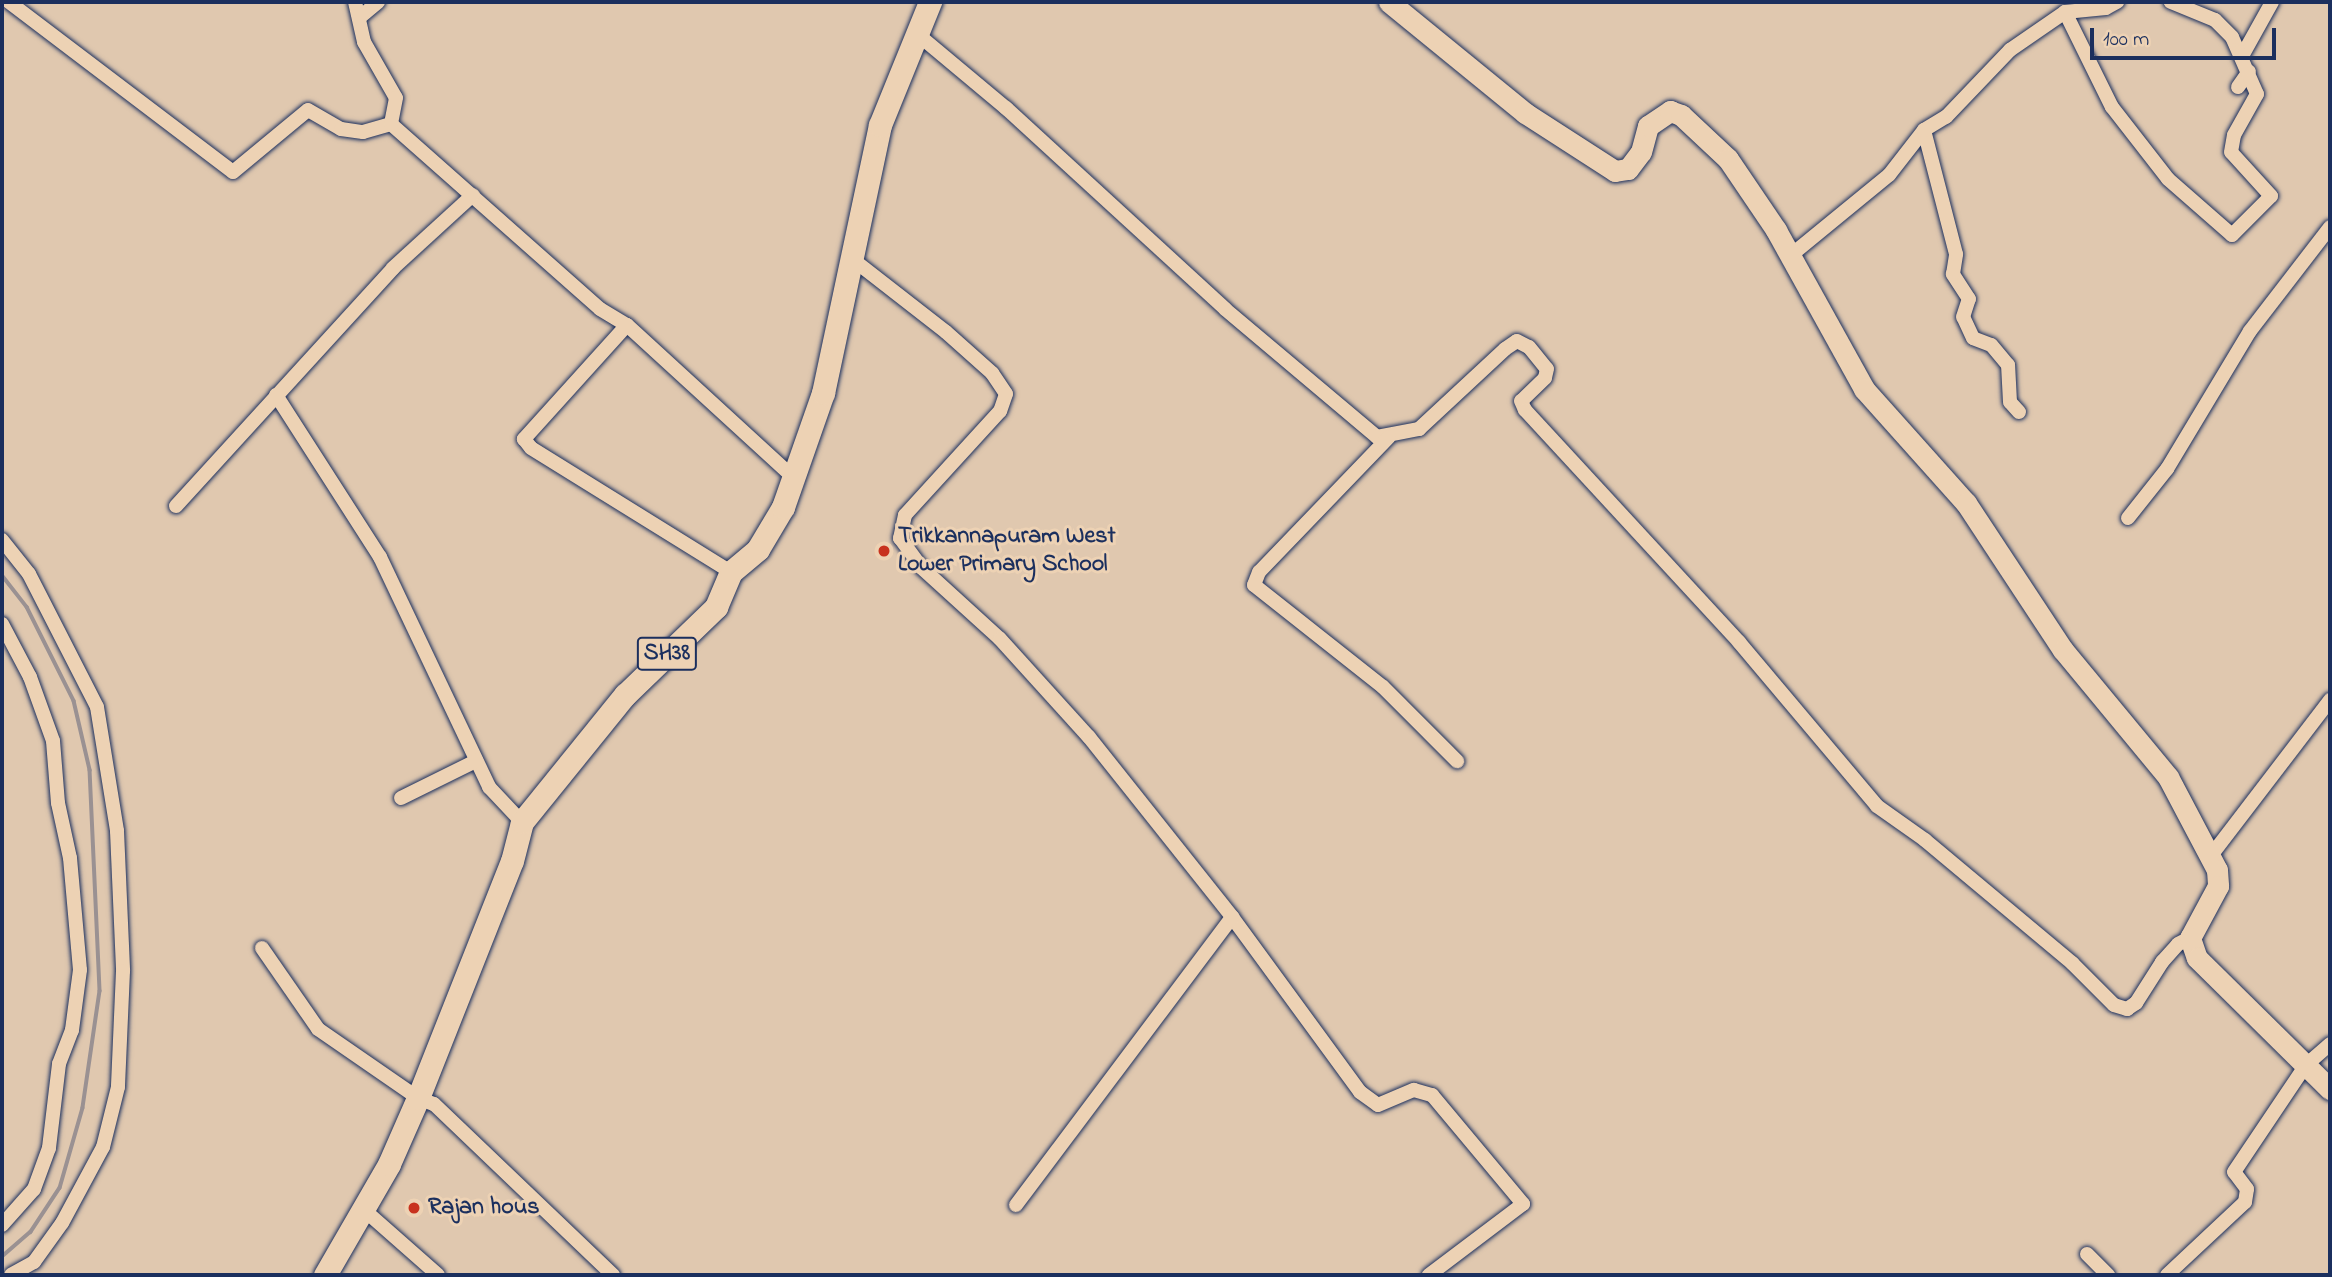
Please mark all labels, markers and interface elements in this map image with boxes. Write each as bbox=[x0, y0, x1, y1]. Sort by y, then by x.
scale bar bbox=[2094, 14, 2280, 58]
text: 100 m bbox=[2103, 25, 2149, 55]
place label: Trikkannapuram West Lower Primary School bbox=[898, 523, 1115, 579]
marker: Trikkannapuram West Lower Primary School bbox=[876, 543, 892, 559]
road number: SH38 bbox=[636, 634, 698, 674]
place label: Rajan hous bbox=[428, 1194, 540, 1222]
marker: Rajan hous bbox=[406, 1200, 422, 1216]

